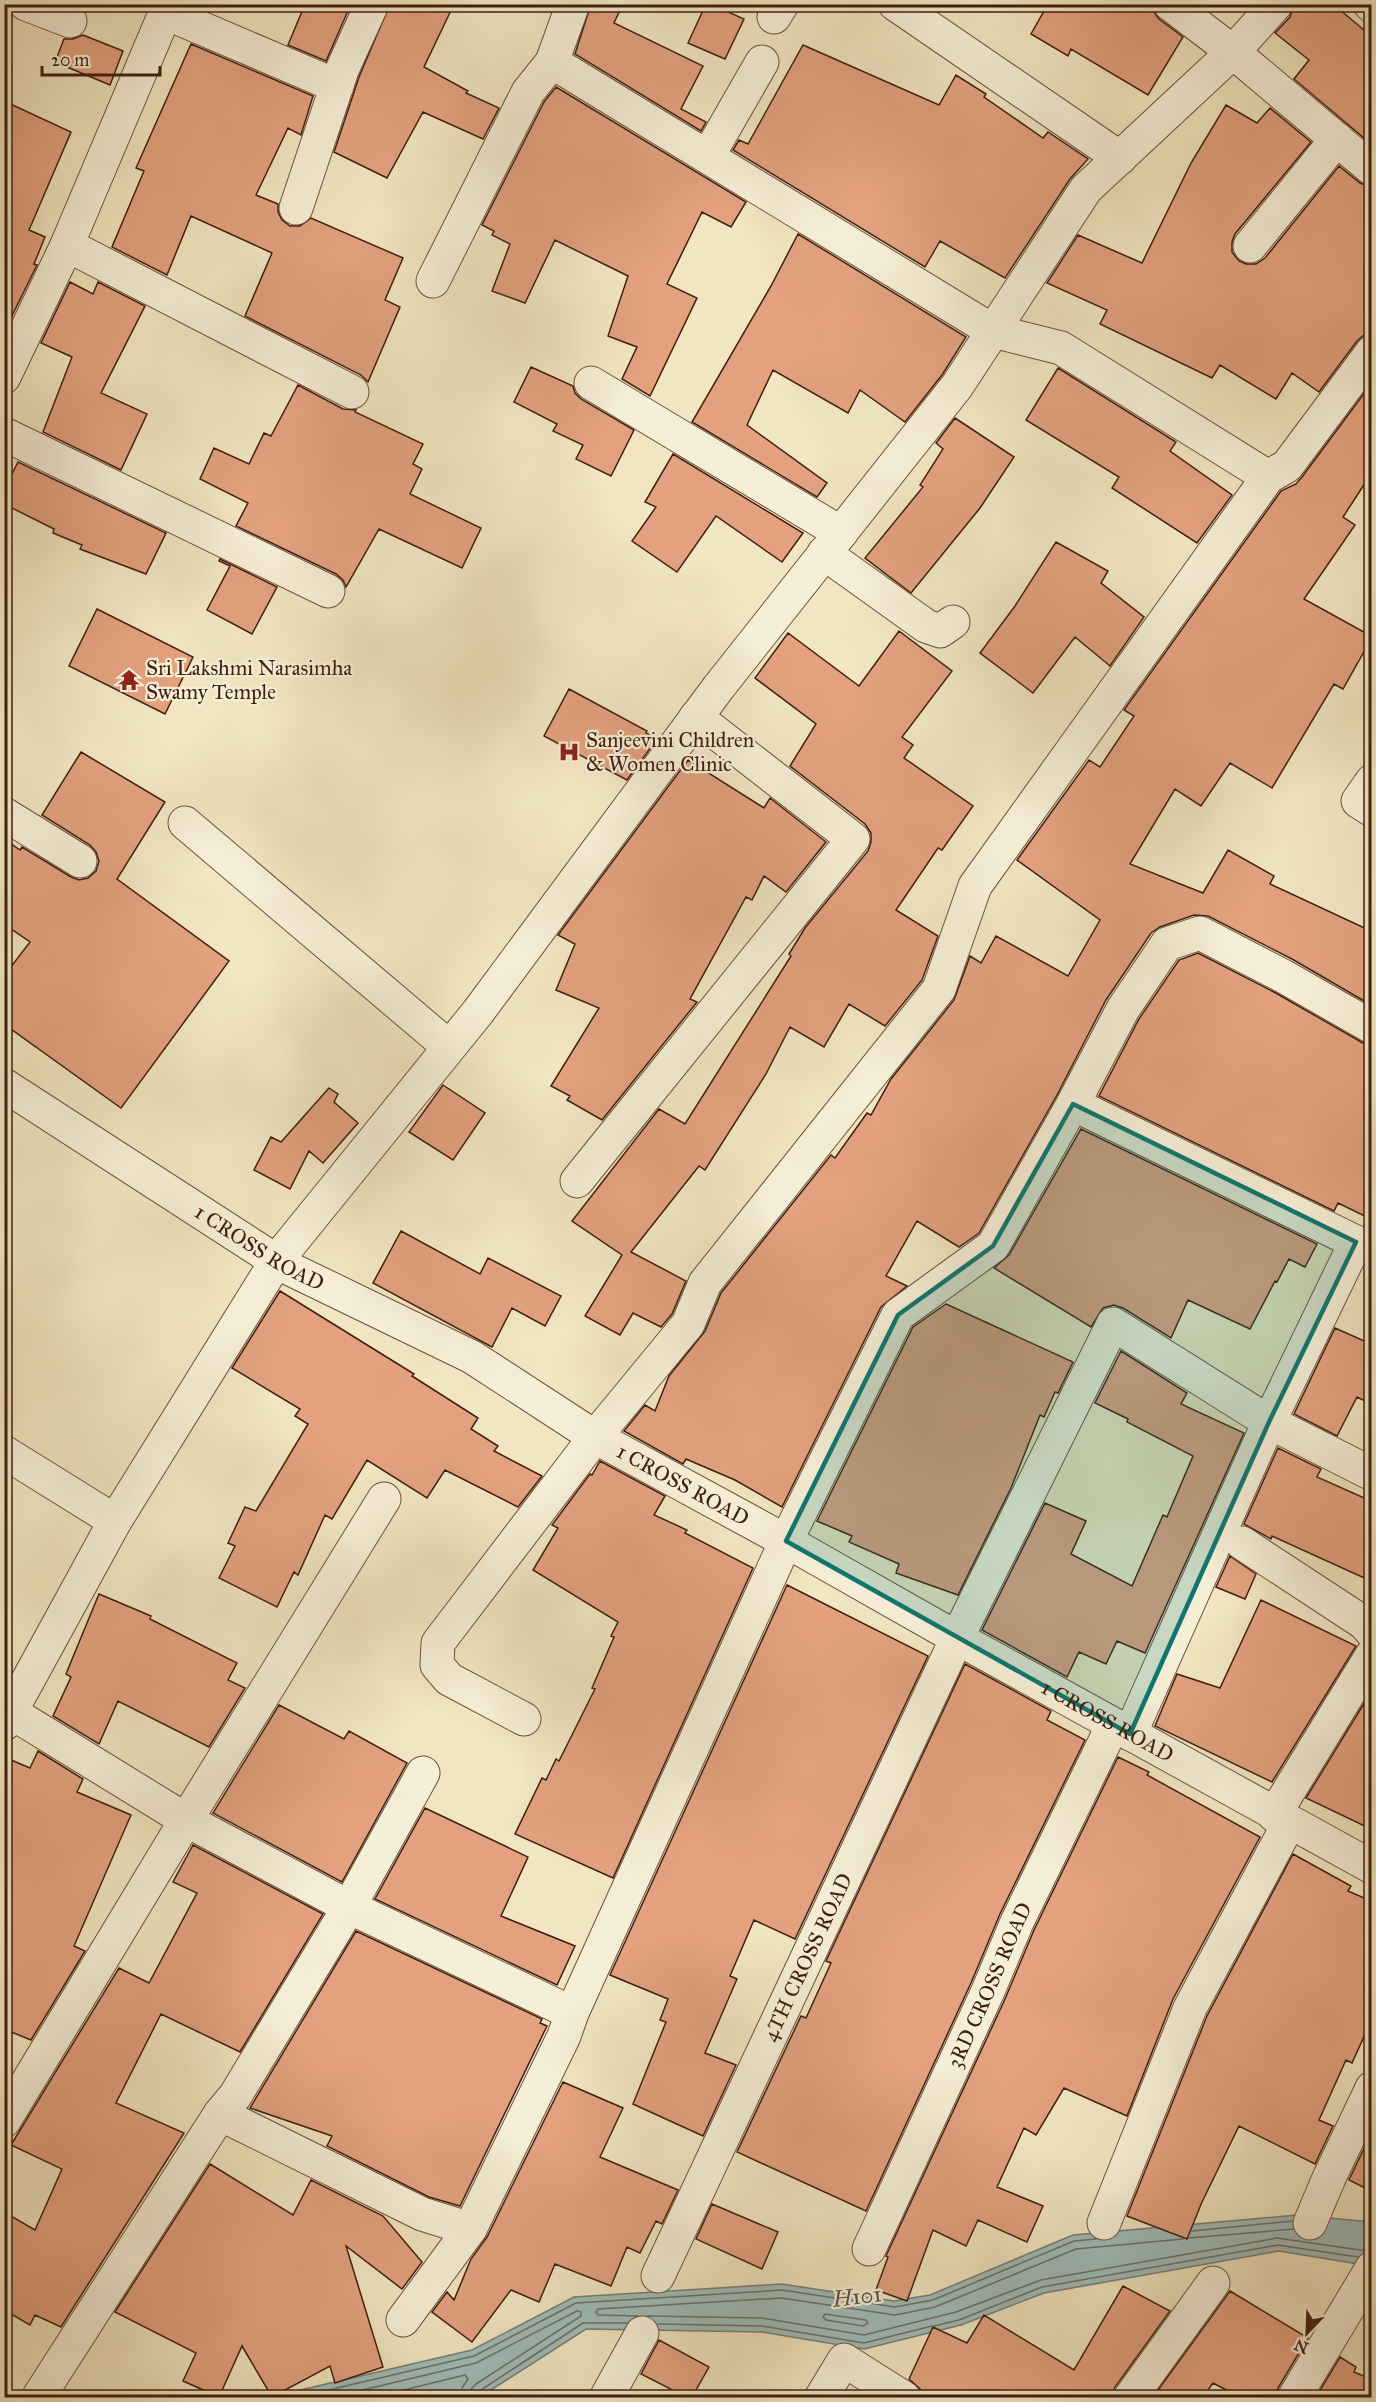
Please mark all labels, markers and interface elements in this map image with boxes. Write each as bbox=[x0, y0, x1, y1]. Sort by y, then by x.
scale bar bbox=[42, 39, 160, 77]
text: 20 m bbox=[51, 49, 89, 71]
place label: Sri Lakshmi Narasimha Swamy Temple bbox=[146, 655, 352, 705]
temple icon: Sri Lakshmi Narasimha Swamy Temple bbox=[117, 668, 141, 692]
place label: Sanjeevini Children & Women Clinic bbox=[586, 727, 754, 777]
hospital icon: Sanjeevini Children & Women Clinic bbox=[557, 740, 581, 764]
street label: 1 CROSS ROAD bbox=[190, 1199, 328, 1296]
street label: 1 CROSS ROAD bbox=[612, 1438, 754, 1531]
street label: 1 CROSS ROAD bbox=[1037, 1674, 1178, 1768]
street label: 4TH CROSS ROAD bbox=[757, 1869, 858, 2046]
street label: 3RD CROSS ROAD bbox=[941, 1898, 1038, 2072]
water label: H101 bbox=[830, 2280, 883, 2313]
north arrow bbox=[1277, 2303, 1337, 2363]
text: N bbox=[1291, 2335, 1311, 2358]

